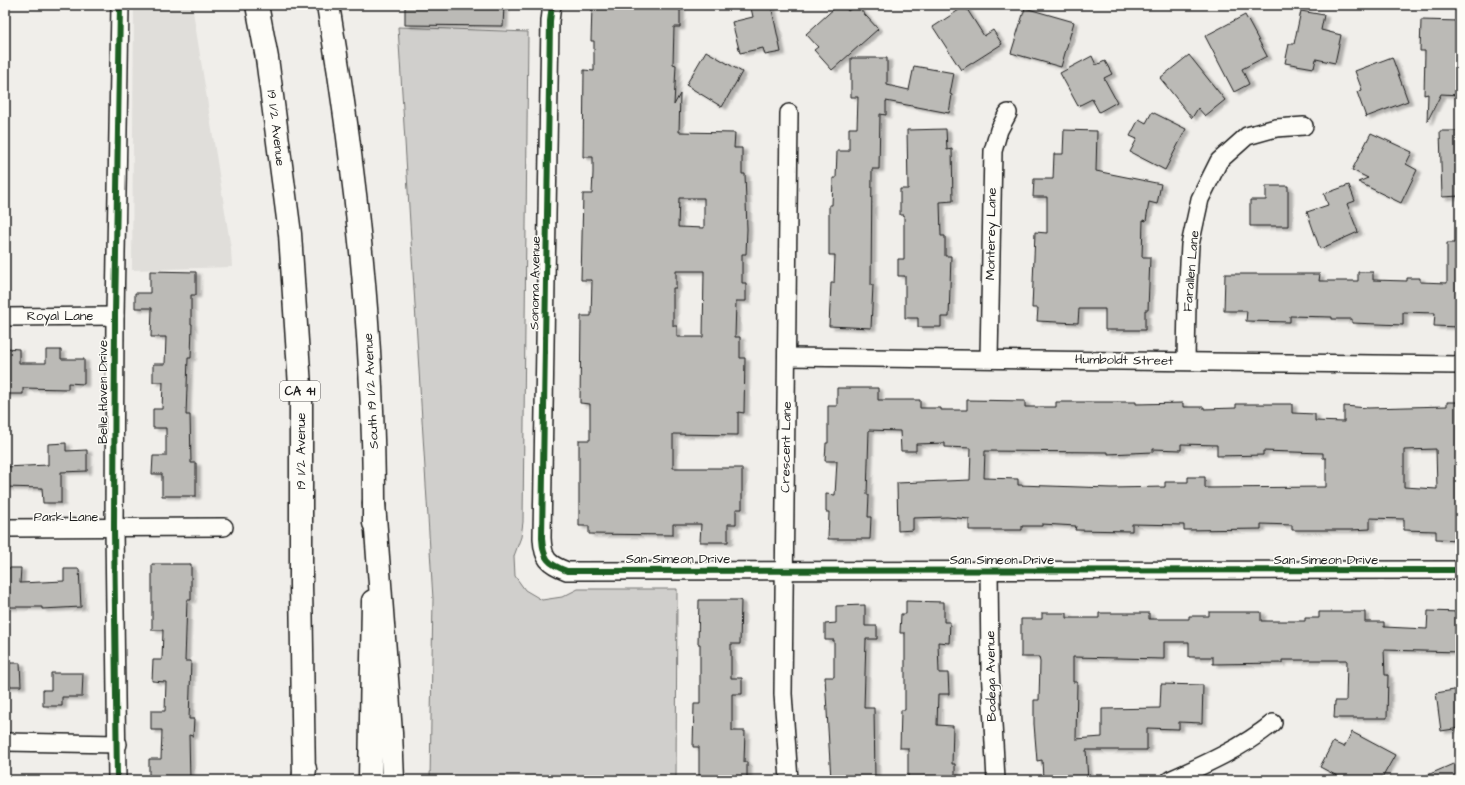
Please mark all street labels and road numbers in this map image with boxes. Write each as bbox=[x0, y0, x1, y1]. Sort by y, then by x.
street label: 19 1/2 Avenue bbox=[262, 89, 290, 167]
street label: Monterey Lane bbox=[981, 188, 1002, 280]
street label: Farallen Lane bbox=[1178, 230, 1204, 312]
street label: Sonoma Avenue bbox=[525, 236, 545, 330]
street label: Royal Lane bbox=[27, 307, 93, 326]
street label: South 19 1/2 Avenue bbox=[359, 333, 383, 449]
street label: Belle Haven Drive bbox=[94, 340, 112, 444]
street label: Humboldt Street bbox=[1075, 350, 1174, 370]
road number: CA 41 bbox=[280, 381, 320, 401]
street label: Crescent Lane bbox=[776, 401, 796, 493]
street label: 19 1/2 Avenue bbox=[292, 413, 310, 489]
street label: Park Lane bbox=[34, 508, 98, 526]
street label: San Simeon Drive bbox=[626, 550, 730, 568]
street label: San Simeon Drive bbox=[950, 551, 1054, 569]
street label: San Simeon Drive bbox=[1274, 551, 1378, 569]
street label: Bodega Avenue bbox=[981, 630, 1002, 722]

